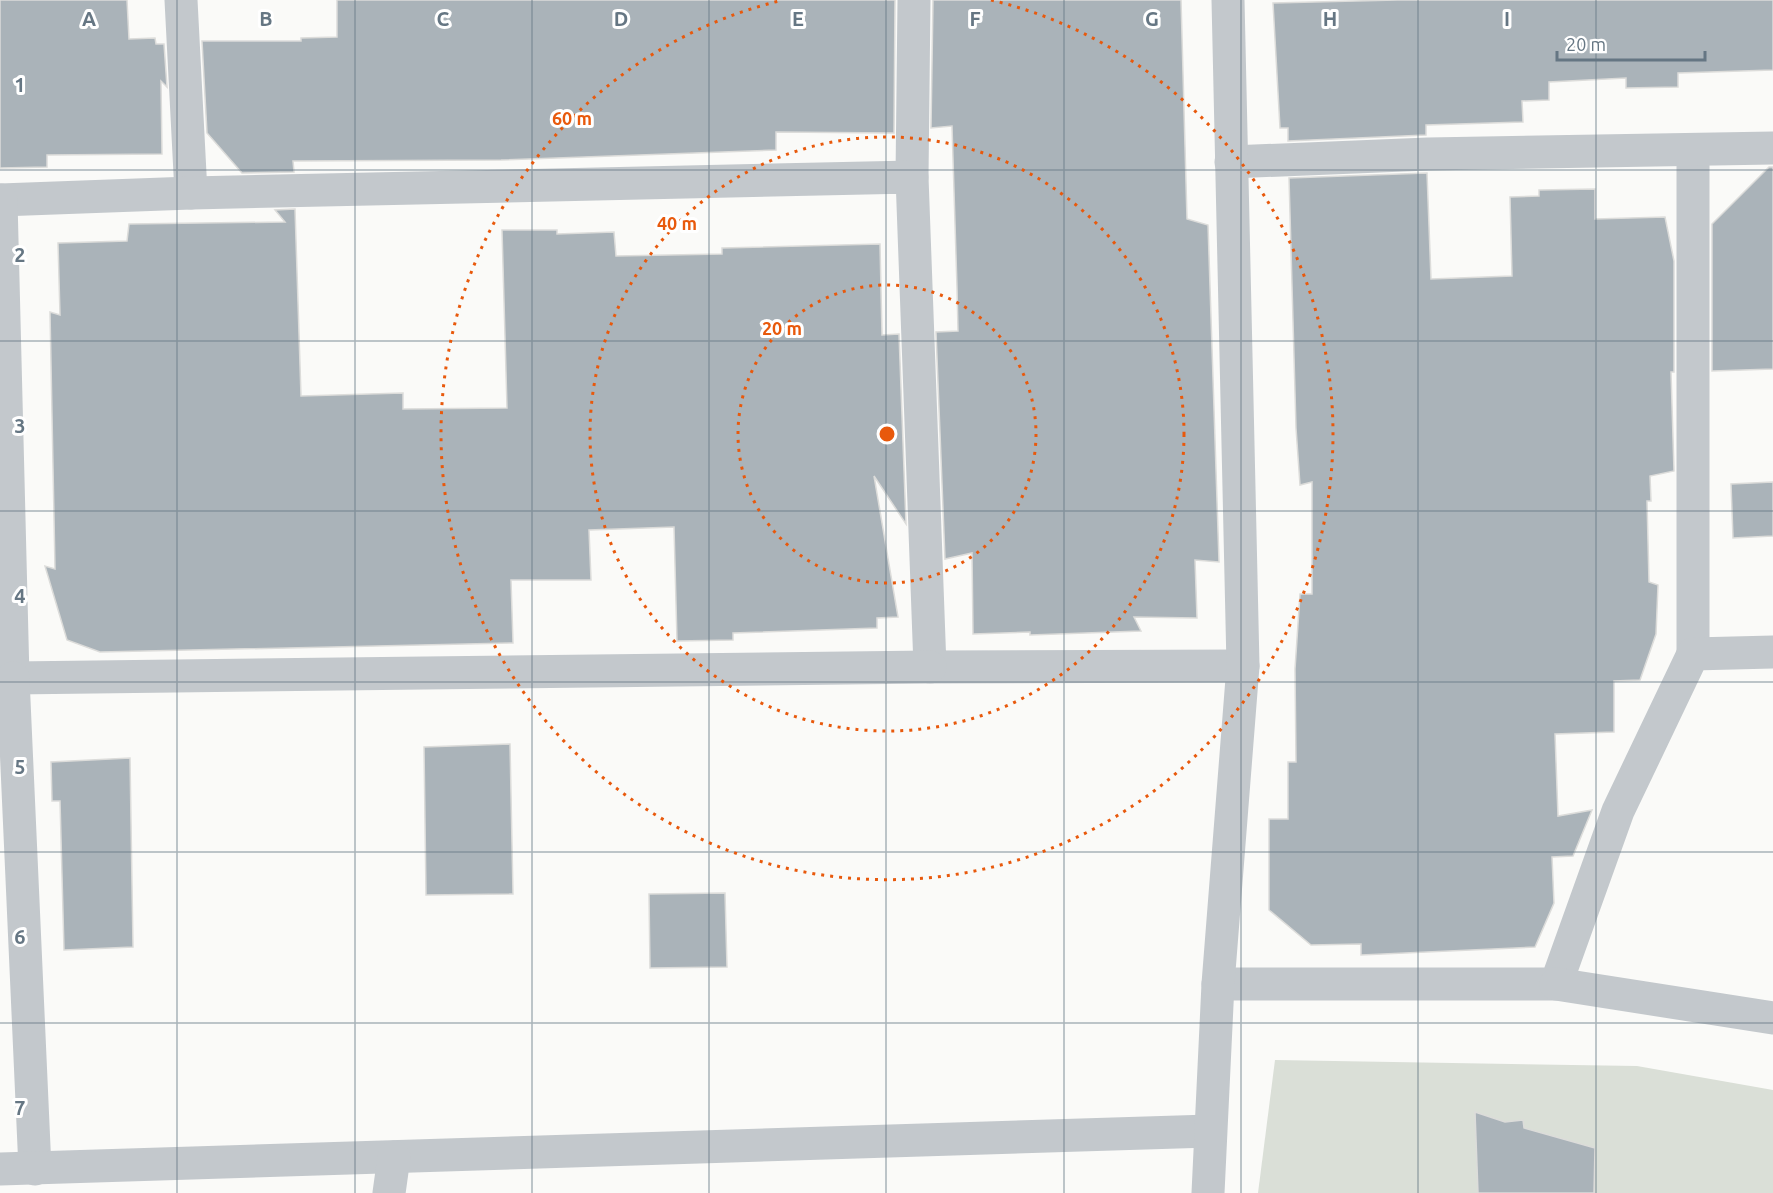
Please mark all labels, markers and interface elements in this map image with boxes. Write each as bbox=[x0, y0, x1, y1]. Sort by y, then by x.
text: A bbox=[82, 7, 96, 30]
text: B bbox=[259, 7, 273, 30]
text: C bbox=[437, 7, 450, 30]
text: D bbox=[614, 7, 628, 30]
text: E bbox=[792, 7, 804, 30]
text: F bbox=[969, 7, 981, 30]
text: G bbox=[1145, 7, 1159, 30]
text: H bbox=[1323, 7, 1337, 30]
text: I bbox=[1504, 7, 1510, 30]
scale bar bbox=[1557, 24, 1706, 62]
text: 20 m bbox=[1566, 34, 1606, 54]
text: 1 bbox=[14, 73, 26, 96]
text: 60 m bbox=[552, 108, 592, 128]
text: 40 m bbox=[657, 213, 697, 233]
text: 2 bbox=[14, 243, 26, 266]
text: 20 m bbox=[762, 318, 802, 338]
text: 3 bbox=[14, 414, 26, 437]
centre of rings bbox=[877, 424, 897, 444]
text: 4 bbox=[14, 584, 26, 607]
text: 5 bbox=[14, 755, 26, 778]
text: 6 bbox=[14, 925, 26, 948]
text: 7 bbox=[14, 1096, 26, 1119]

